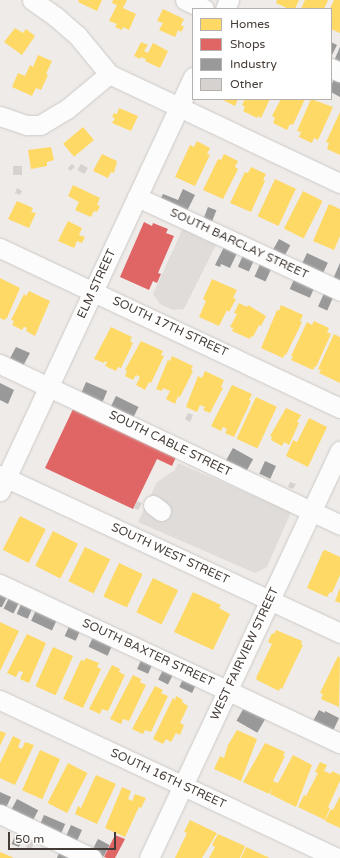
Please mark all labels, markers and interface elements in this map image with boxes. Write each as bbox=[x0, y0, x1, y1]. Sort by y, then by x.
legend bbox=[192, 8, 332, 100]
text: Homes bbox=[230, 17, 270, 31]
text: Shops bbox=[230, 37, 265, 51]
text: Industry bbox=[230, 57, 277, 71]
text: Other bbox=[230, 77, 263, 91]
street label: SOUTH BARCLAY STREET bbox=[168, 206, 310, 282]
street label: ELM STREET bbox=[75, 247, 119, 321]
street label: SOUTH 17TH STREET bbox=[110, 294, 230, 360]
street label: SOUTH CABLE STREET bbox=[106, 408, 234, 480]
street label: SOUTH WEST STREET bbox=[109, 520, 231, 588]
street label: WEST FAIRVIEW STREET bbox=[208, 585, 282, 723]
street label: SOUTH BAXTER STREET bbox=[80, 616, 216, 690]
street label: SOUTH 16TH STREET bbox=[108, 746, 228, 812]
scale bar bbox=[10, 824, 118, 850]
text: 50 m bbox=[15, 832, 44, 846]

